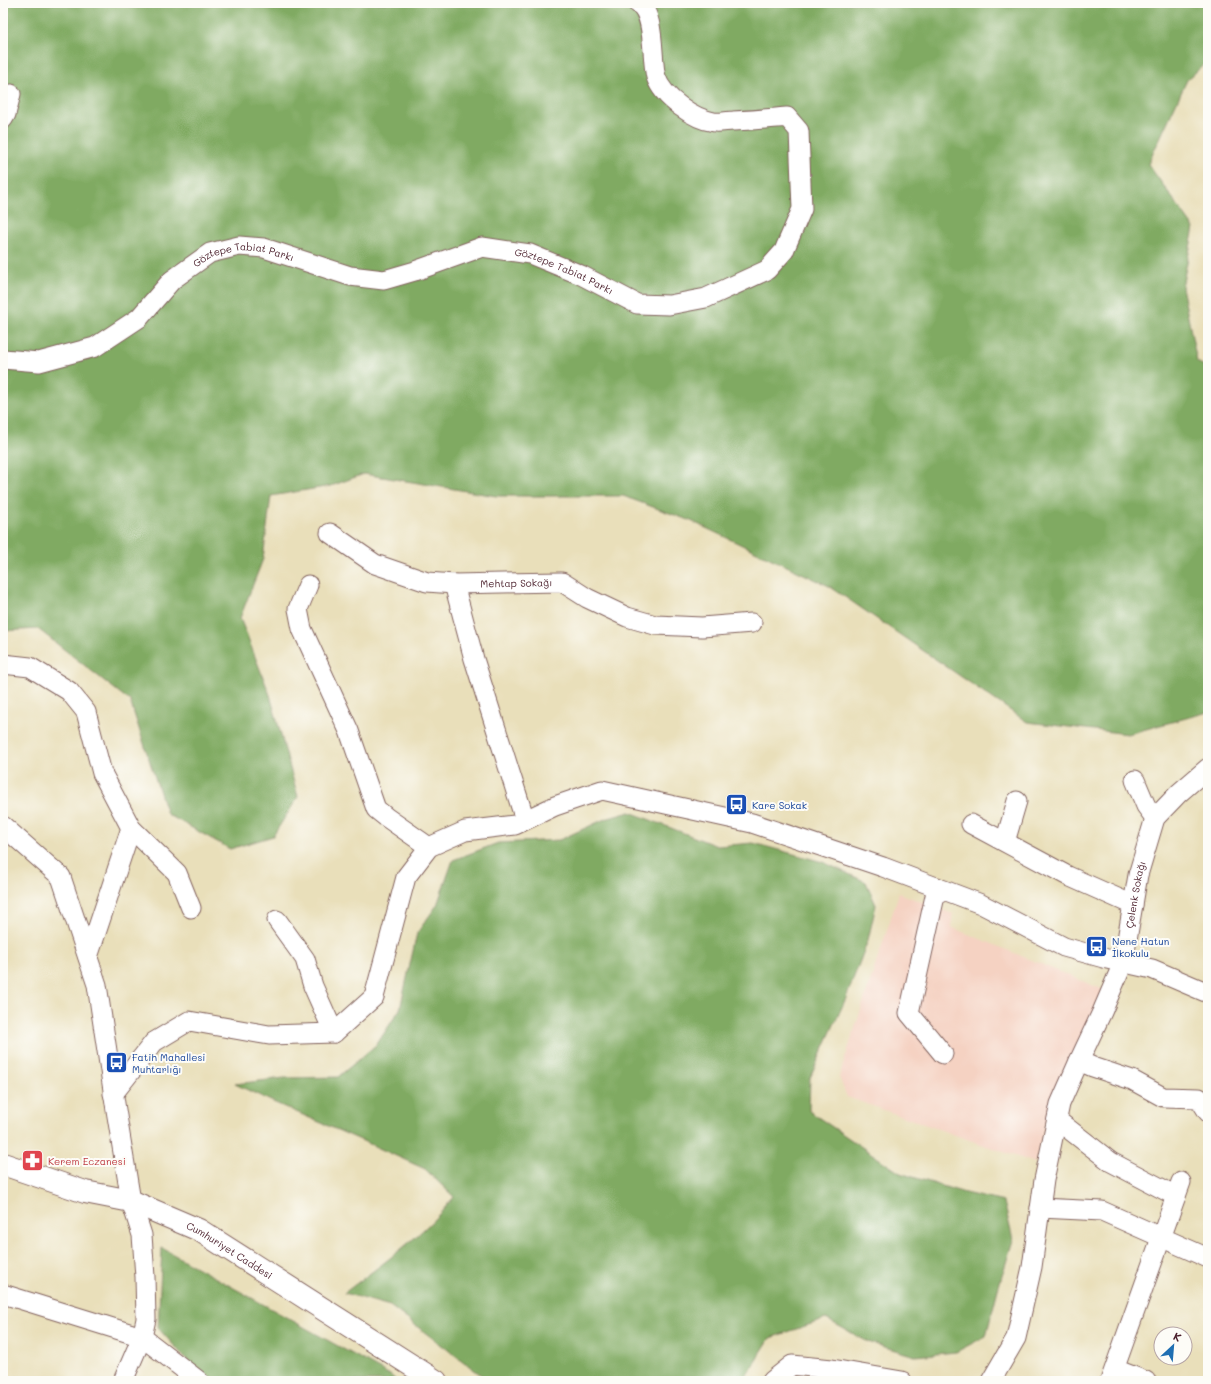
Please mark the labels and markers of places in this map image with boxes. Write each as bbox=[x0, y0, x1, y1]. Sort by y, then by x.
bus stop icon: Kare Sokak bbox=[724, 792, 750, 818]
place label: Kare Sokak bbox=[752, 798, 807, 812]
bus stop icon: Nene Hatun İlkokulu bbox=[1083, 934, 1109, 960]
place label: Nene Hatun İlkokulu bbox=[1112, 934, 1169, 960]
bus stop icon: Fatih Mahallesi Muhtarlığı bbox=[104, 1050, 130, 1076]
place label: Fatih Mahallesi Muhtarlığı bbox=[132, 1050, 205, 1076]
pharmacy icon: Kerem Eczanesi bbox=[20, 1148, 46, 1174]
place label: Kerem Eczanesi bbox=[48, 1154, 126, 1168]

